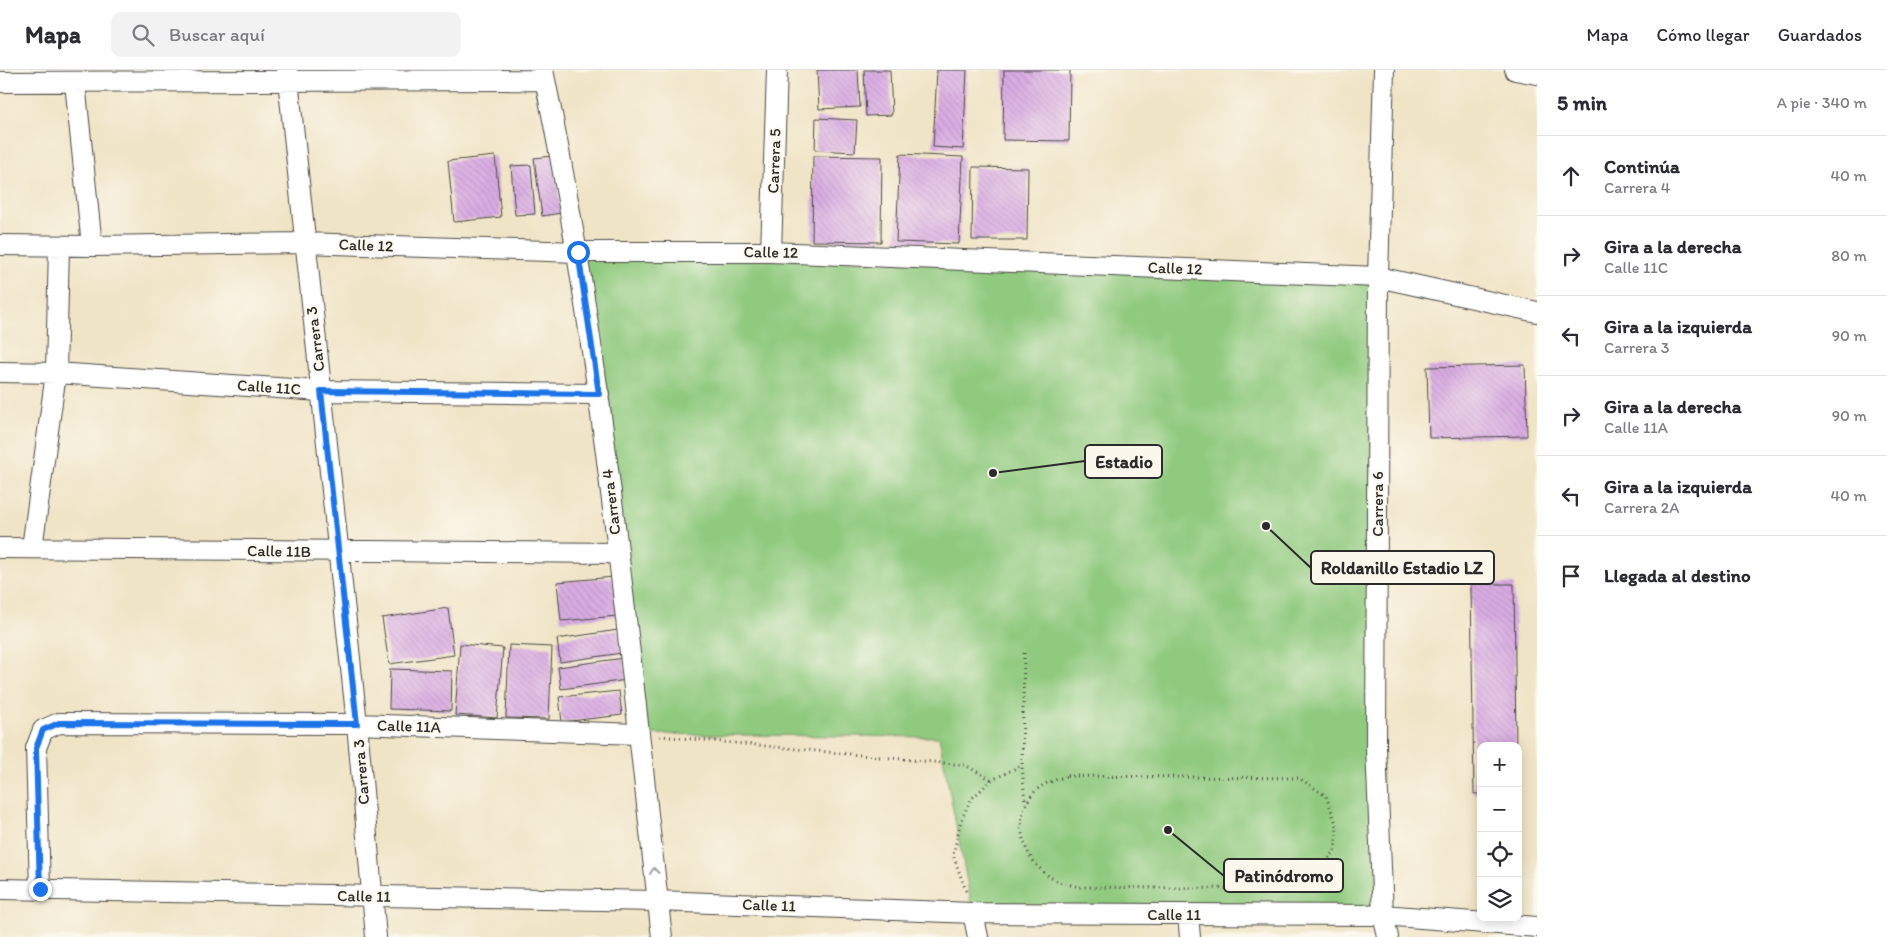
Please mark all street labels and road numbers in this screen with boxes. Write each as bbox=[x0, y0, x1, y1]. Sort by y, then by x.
street label: Carrera 5 bbox=[763, 128, 785, 194]
street label: Calle 12 bbox=[338, 235, 394, 255]
street label: Calle 12 bbox=[743, 242, 799, 262]
street label: Calle 12 bbox=[1147, 258, 1203, 278]
street label: Carrera 3 bbox=[302, 305, 328, 373]
street label: Calle 11C bbox=[236, 375, 302, 399]
street label: Carrera 4 bbox=[597, 467, 624, 536]
street label: Carrera 6 bbox=[1368, 471, 1387, 537]
street label: Calle 11B bbox=[247, 541, 311, 561]
street label: Calle 11A bbox=[377, 715, 441, 737]
street label: Carrera 3 bbox=[349, 738, 373, 806]
street label: Calle 11 bbox=[337, 886, 392, 906]
street label: Calle 11 bbox=[742, 895, 797, 915]
street label: Calle 11 bbox=[1147, 905, 1201, 924]

